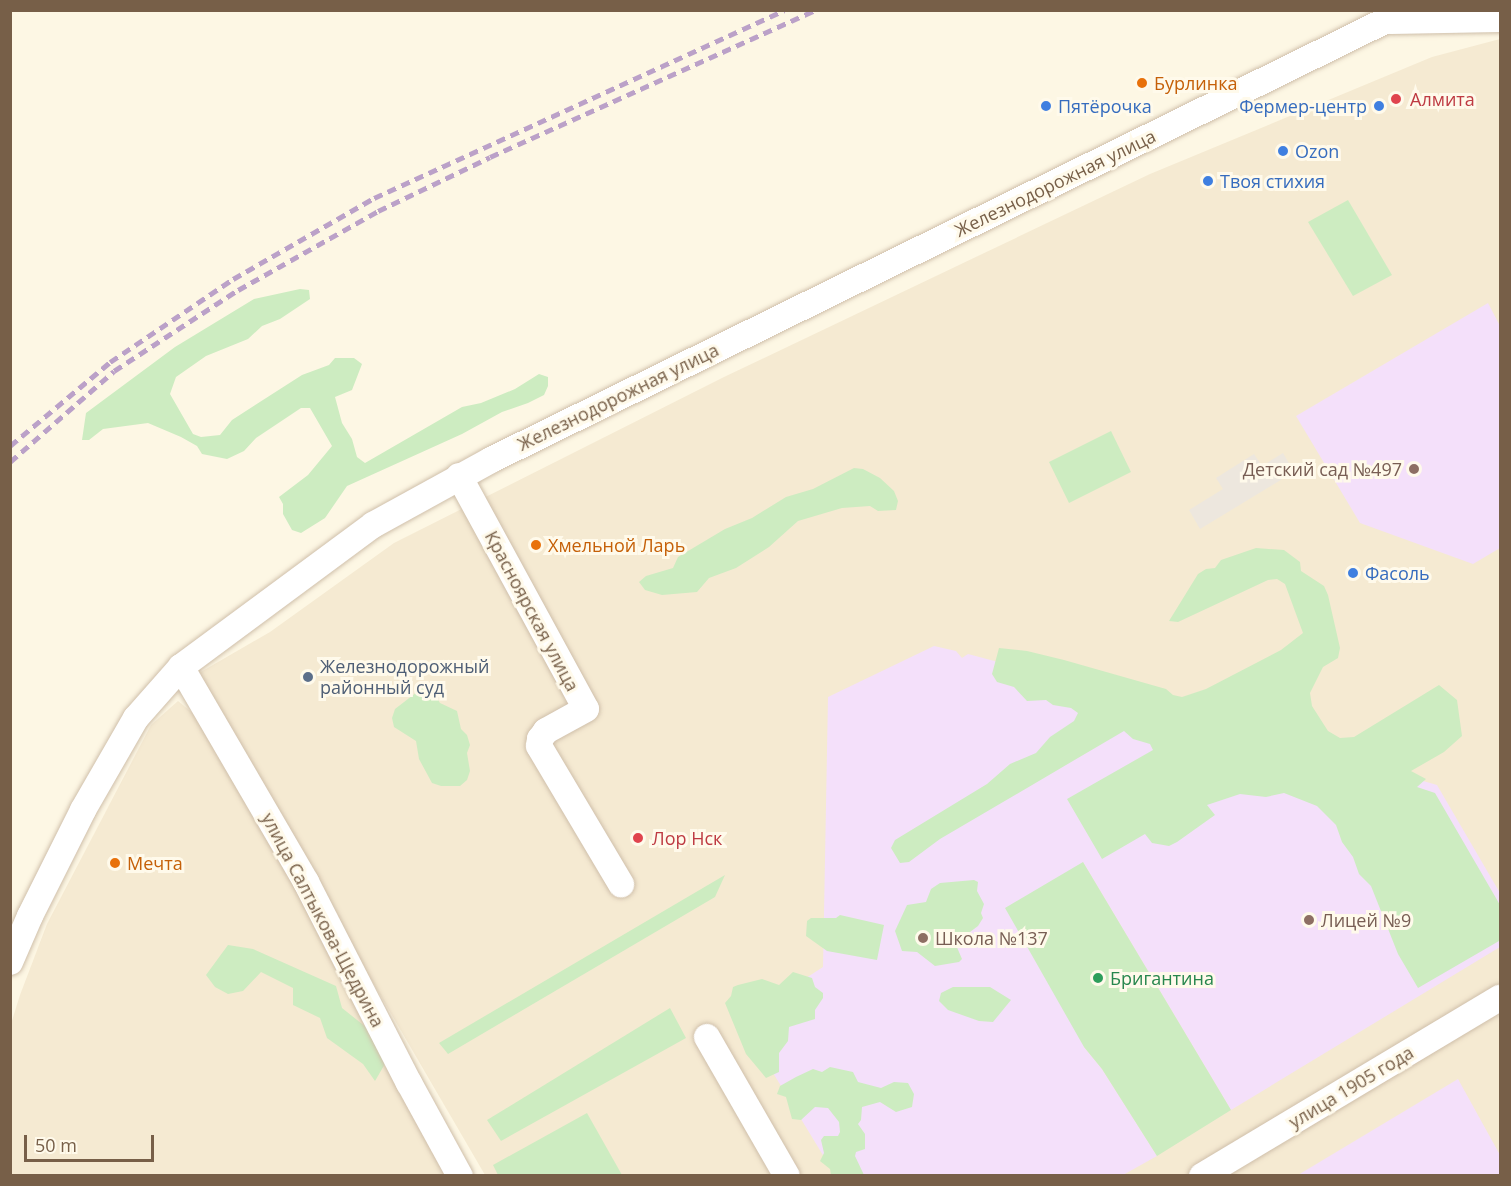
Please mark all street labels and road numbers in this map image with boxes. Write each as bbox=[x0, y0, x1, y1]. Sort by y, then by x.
street label: Железнодорожная улица bbox=[951, 125, 1159, 241]
street label: Железнодорожная улица bbox=[514, 339, 722, 455]
street label: Красноярская улица bbox=[481, 527, 583, 695]
street label: улица Салтыкова-Щедрина bbox=[257, 809, 389, 1031]
street label: улица 1905 года bbox=[1285, 1041, 1417, 1133]

